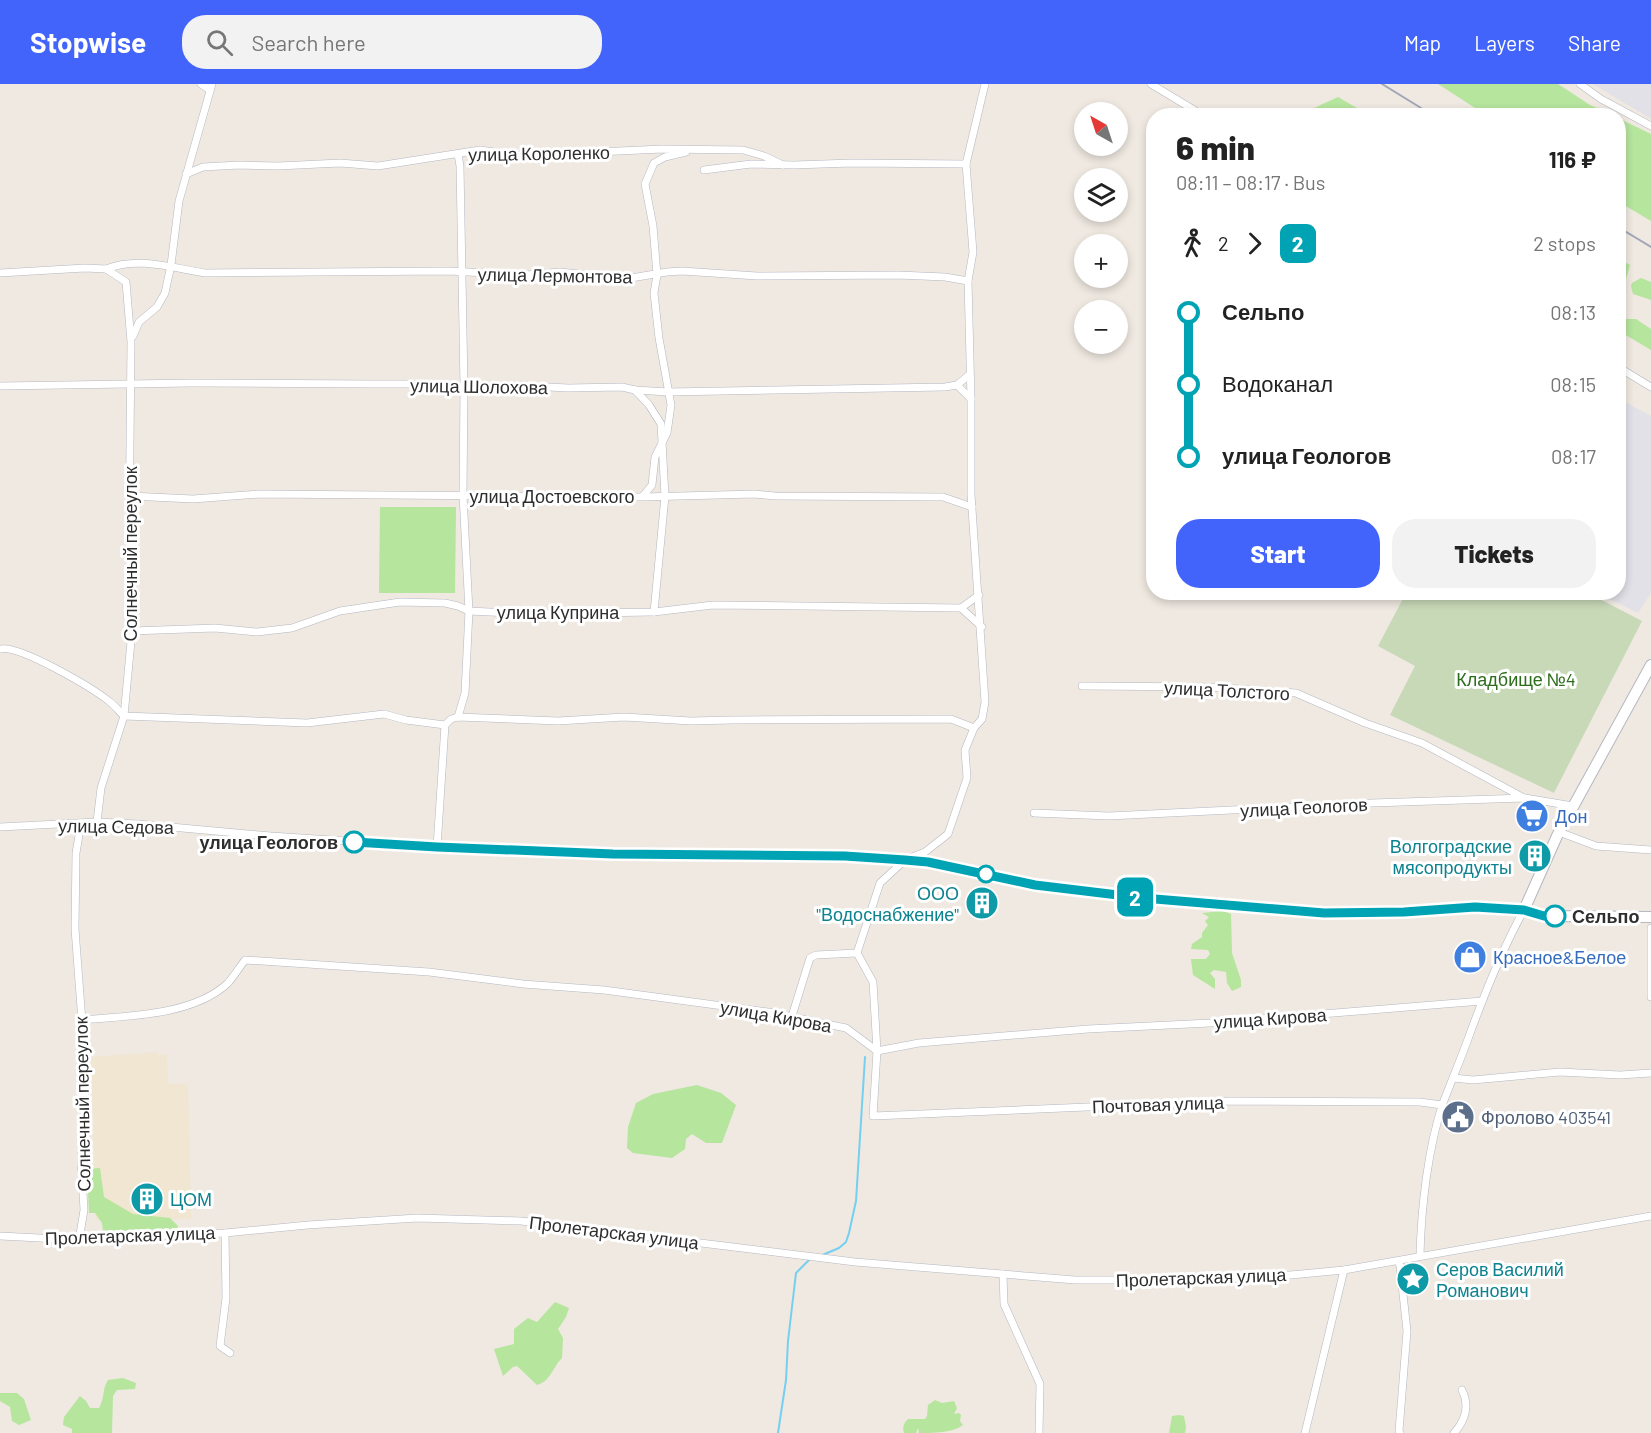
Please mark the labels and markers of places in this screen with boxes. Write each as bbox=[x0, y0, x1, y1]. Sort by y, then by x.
supermarket icon: Дон bbox=[1514, 798, 1550, 834]
place label: Дон bbox=[1555, 805, 1587, 827]
place label: улица Геологов bbox=[199, 831, 338, 853]
marker: улица Геологов bbox=[343, 831, 365, 853]
place label: Волгоградские мясопродукты bbox=[1390, 835, 1512, 878]
building icon: Волгоградские мясопродукты bbox=[1517, 838, 1553, 874]
unlabelled marker bbox=[977, 865, 995, 883]
place label: ООО "Водоснабжение" bbox=[816, 882, 959, 925]
building icon: ООО "Водоснабжение" bbox=[964, 885, 1000, 921]
marker: Сельпо bbox=[1544, 905, 1566, 927]
place label: Сельпо bbox=[1572, 905, 1639, 927]
shop icon: Красное&Белое bbox=[1452, 939, 1488, 975]
place label: Красное&Белое bbox=[1493, 946, 1626, 968]
public building icon: Фролово 403541 bbox=[1440, 1099, 1476, 1135]
place label: Фролово 403541 bbox=[1481, 1106, 1611, 1128]
building icon: ЦОМ bbox=[129, 1181, 165, 1217]
place label: ЦОМ bbox=[170, 1188, 212, 1210]
place label: Серов Василий Романович bbox=[1436, 1258, 1564, 1301]
place icon: Серов Василий Романович bbox=[1395, 1261, 1431, 1297]

